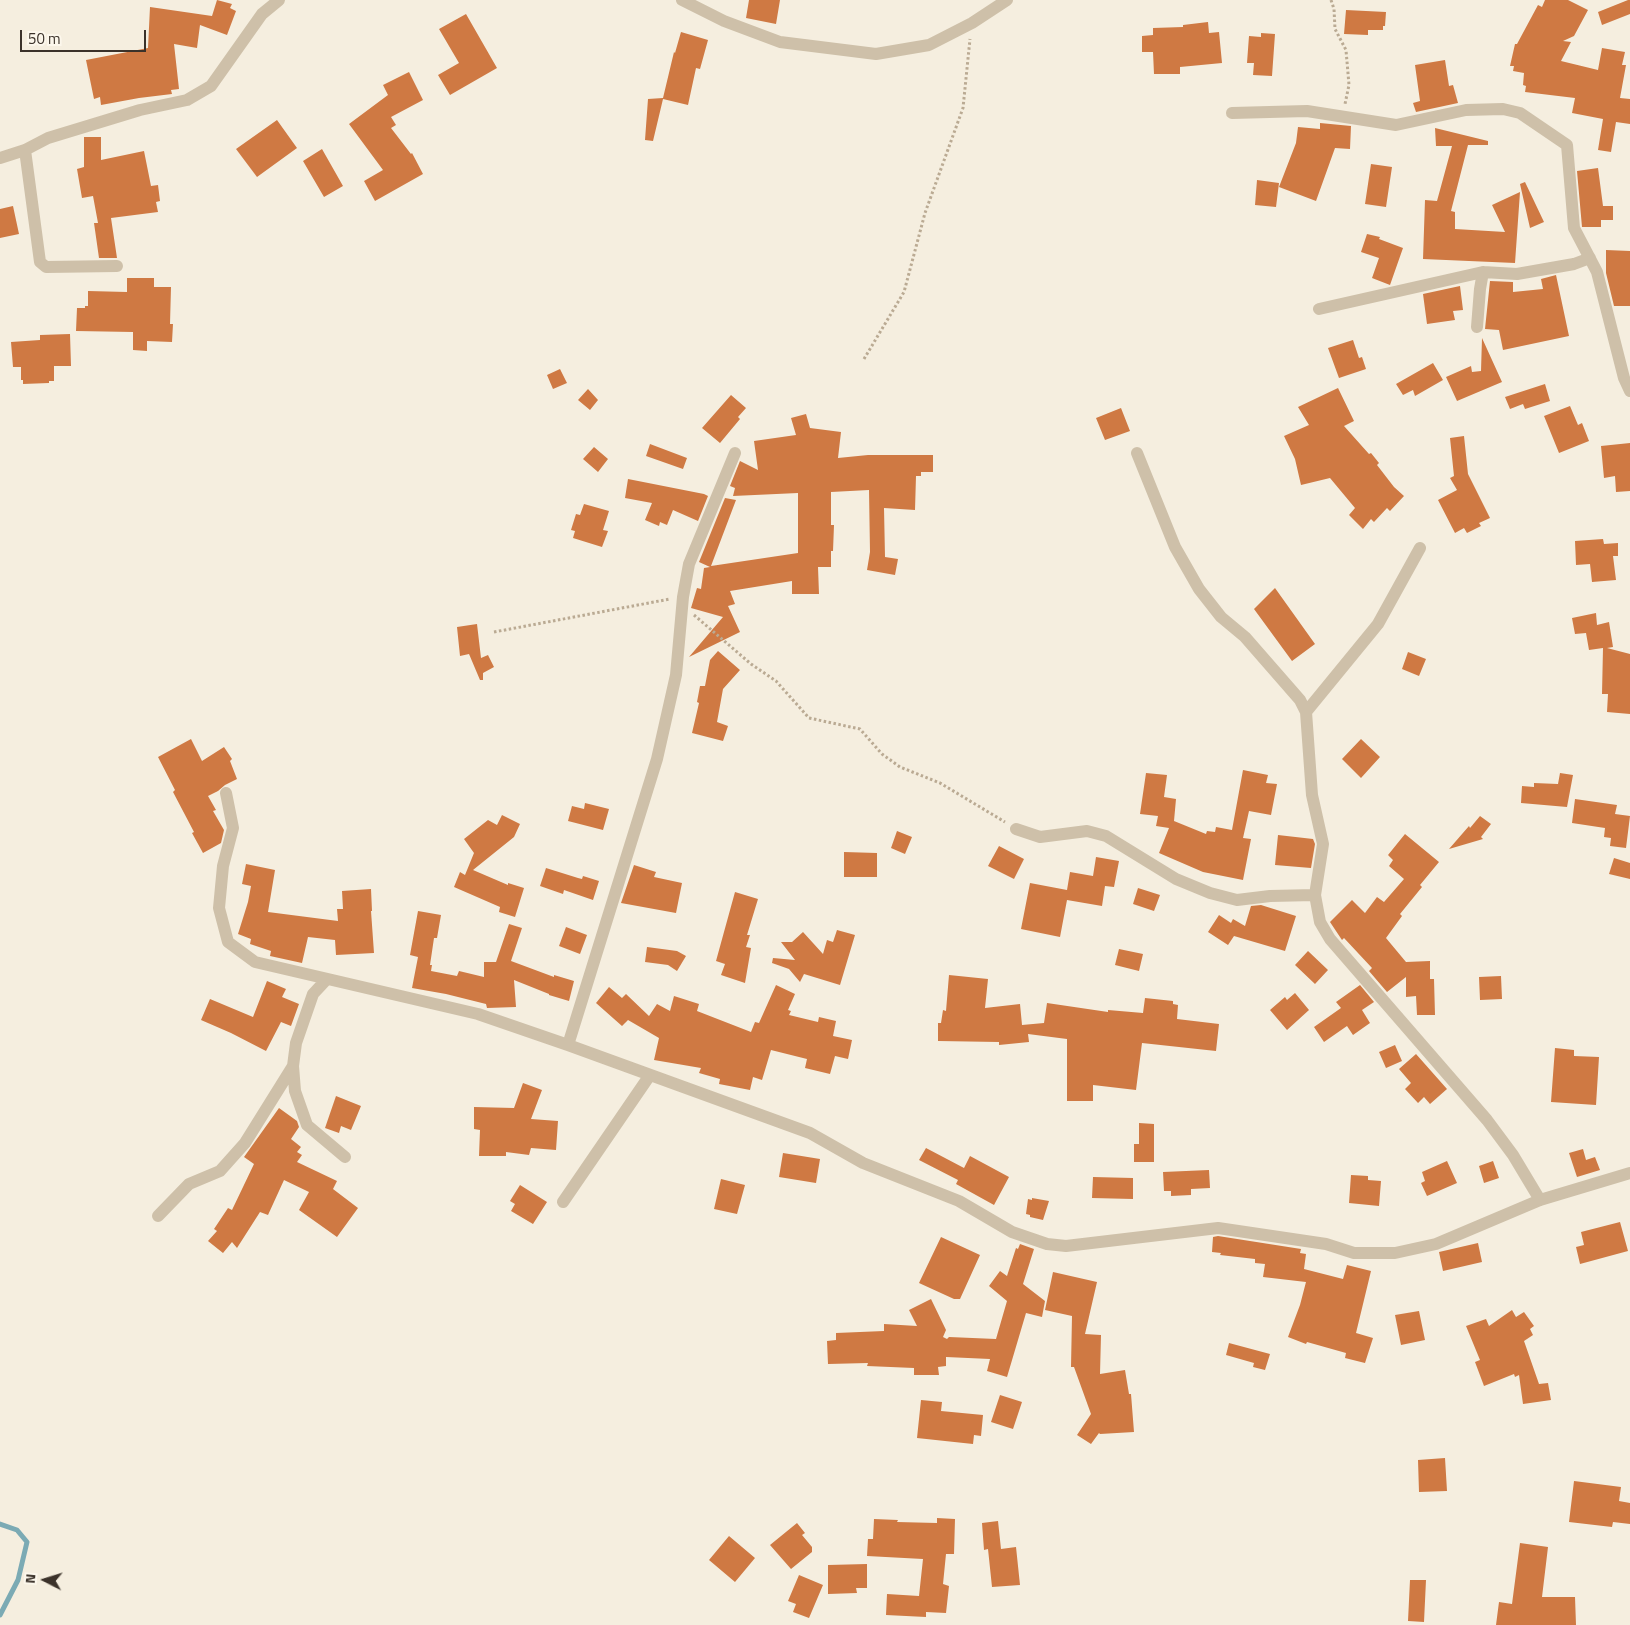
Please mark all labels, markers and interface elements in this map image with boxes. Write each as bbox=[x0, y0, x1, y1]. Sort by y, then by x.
scale bar bbox=[22, 20, 149, 52]
text: 50 m bbox=[28, 27, 61, 50]
north arrow bbox=[20, 1555, 70, 1605]
text: N bbox=[19, 1573, 40, 1584]

